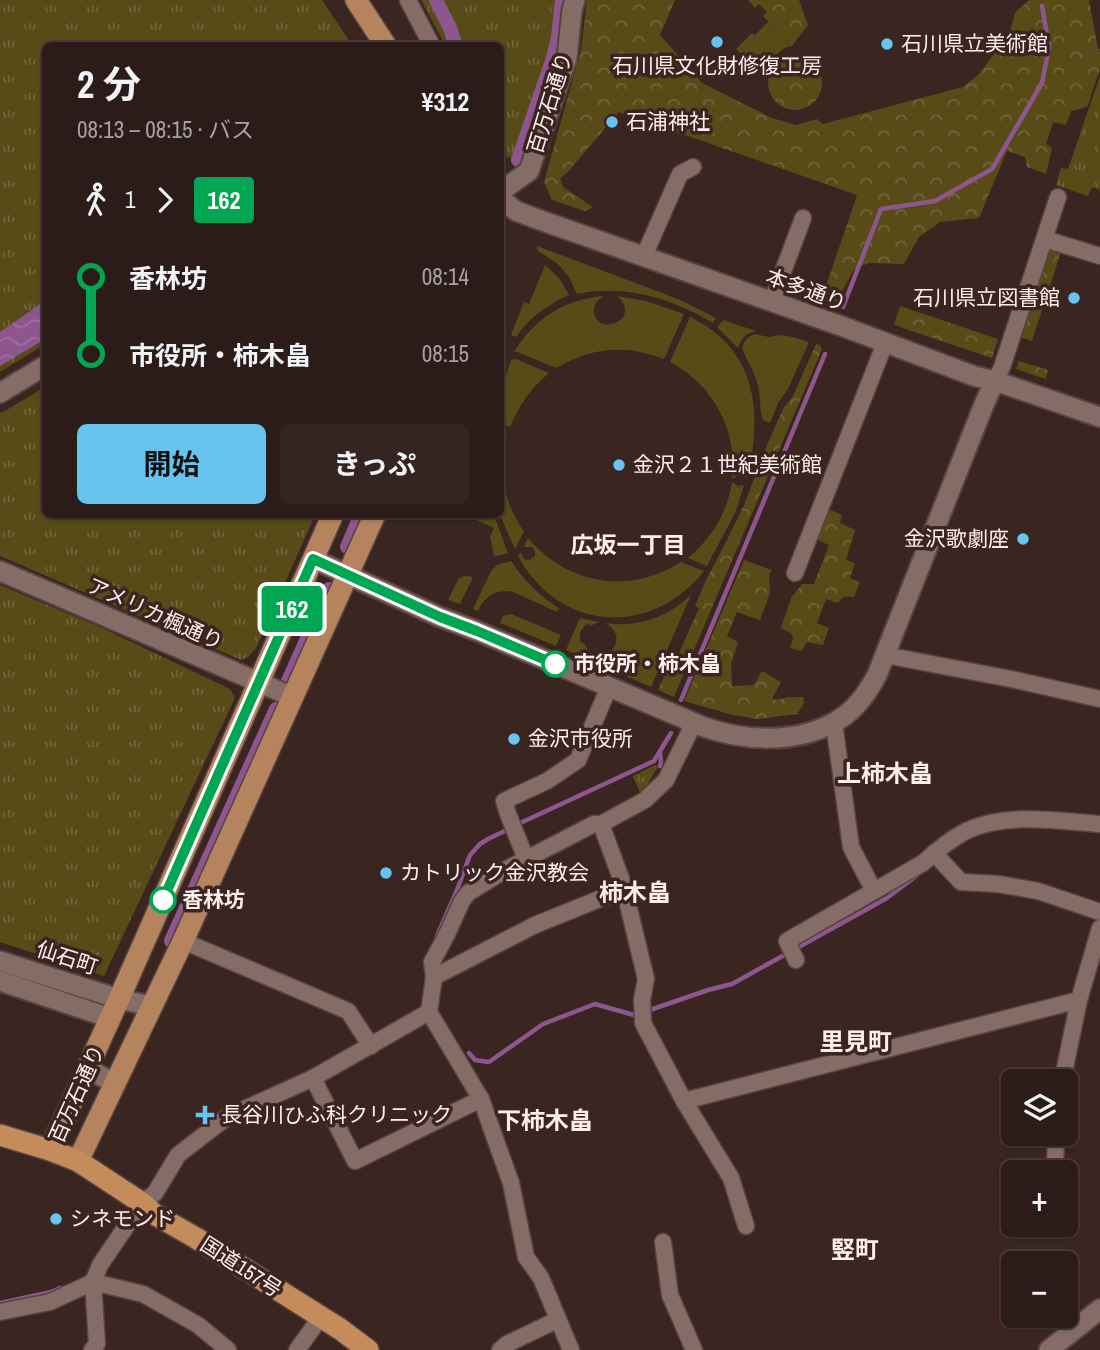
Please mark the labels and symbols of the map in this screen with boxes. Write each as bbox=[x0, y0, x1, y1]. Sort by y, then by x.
place label: 石川県立美術館 bbox=[901, 29, 1048, 58]
marker: 石川県文化財修復工房 bbox=[709, 34, 725, 50]
marker: 石川県立美術館 bbox=[879, 36, 895, 52]
street label: 百万石通り bbox=[520, 48, 579, 157]
place label: 石川県文化財修復工房 bbox=[612, 51, 822, 80]
place label: 石浦神社 bbox=[626, 107, 710, 136]
marker: 石浦神社 bbox=[604, 114, 620, 130]
street label: 本多通り bbox=[762, 262, 851, 318]
place label: 石川県立図書館 bbox=[913, 283, 1060, 312]
marker: 石川県立図書館 bbox=[1066, 290, 1082, 306]
place label: 金沢２１世紀美術館 bbox=[633, 450, 822, 479]
marker: 金沢２１世紀美術館 bbox=[611, 457, 627, 473]
place label: 金沢歌劇座 bbox=[904, 524, 1009, 553]
district label: 広坂一丁目 bbox=[571, 529, 686, 560]
marker: 金沢歌劇座 bbox=[1015, 531, 1031, 547]
street label: アメリカ楓通り bbox=[83, 571, 228, 656]
line badge: 162 bbox=[252, 586, 332, 632]
place label: 市役所・柿木畠 bbox=[574, 649, 721, 678]
marker: 市役所・柿木畠 bbox=[542, 651, 568, 677]
place label: 金沢市役所 bbox=[528, 724, 633, 753]
marker: 金沢市役所 bbox=[506, 731, 522, 747]
district label: 上柿木畠 bbox=[837, 757, 933, 789]
place label: カトリック金沢教会 bbox=[400, 858, 589, 887]
marker: カトリック金沢教会 bbox=[378, 865, 394, 881]
district label: 柿木畠 bbox=[599, 876, 671, 908]
place label: 香林坊 bbox=[182, 885, 245, 914]
marker: 香林坊 bbox=[150, 887, 176, 913]
street label: 仙石町 bbox=[33, 934, 102, 981]
district label: 里見町 bbox=[820, 1025, 892, 1057]
street label: 百万石通り bbox=[42, 1040, 111, 1148]
place label: 長谷川ひふ科クリニック bbox=[221, 1100, 452, 1129]
district label: 下柿木畠 bbox=[497, 1104, 593, 1136]
marker: 長谷川ひふ科クリニック bbox=[195, 1105, 215, 1125]
place label: シネモンド bbox=[70, 1204, 175, 1233]
marker: シネモンド bbox=[48, 1211, 64, 1227]
street label: 国道157号 bbox=[195, 1229, 288, 1304]
district label: 竪町 bbox=[831, 1233, 879, 1265]

